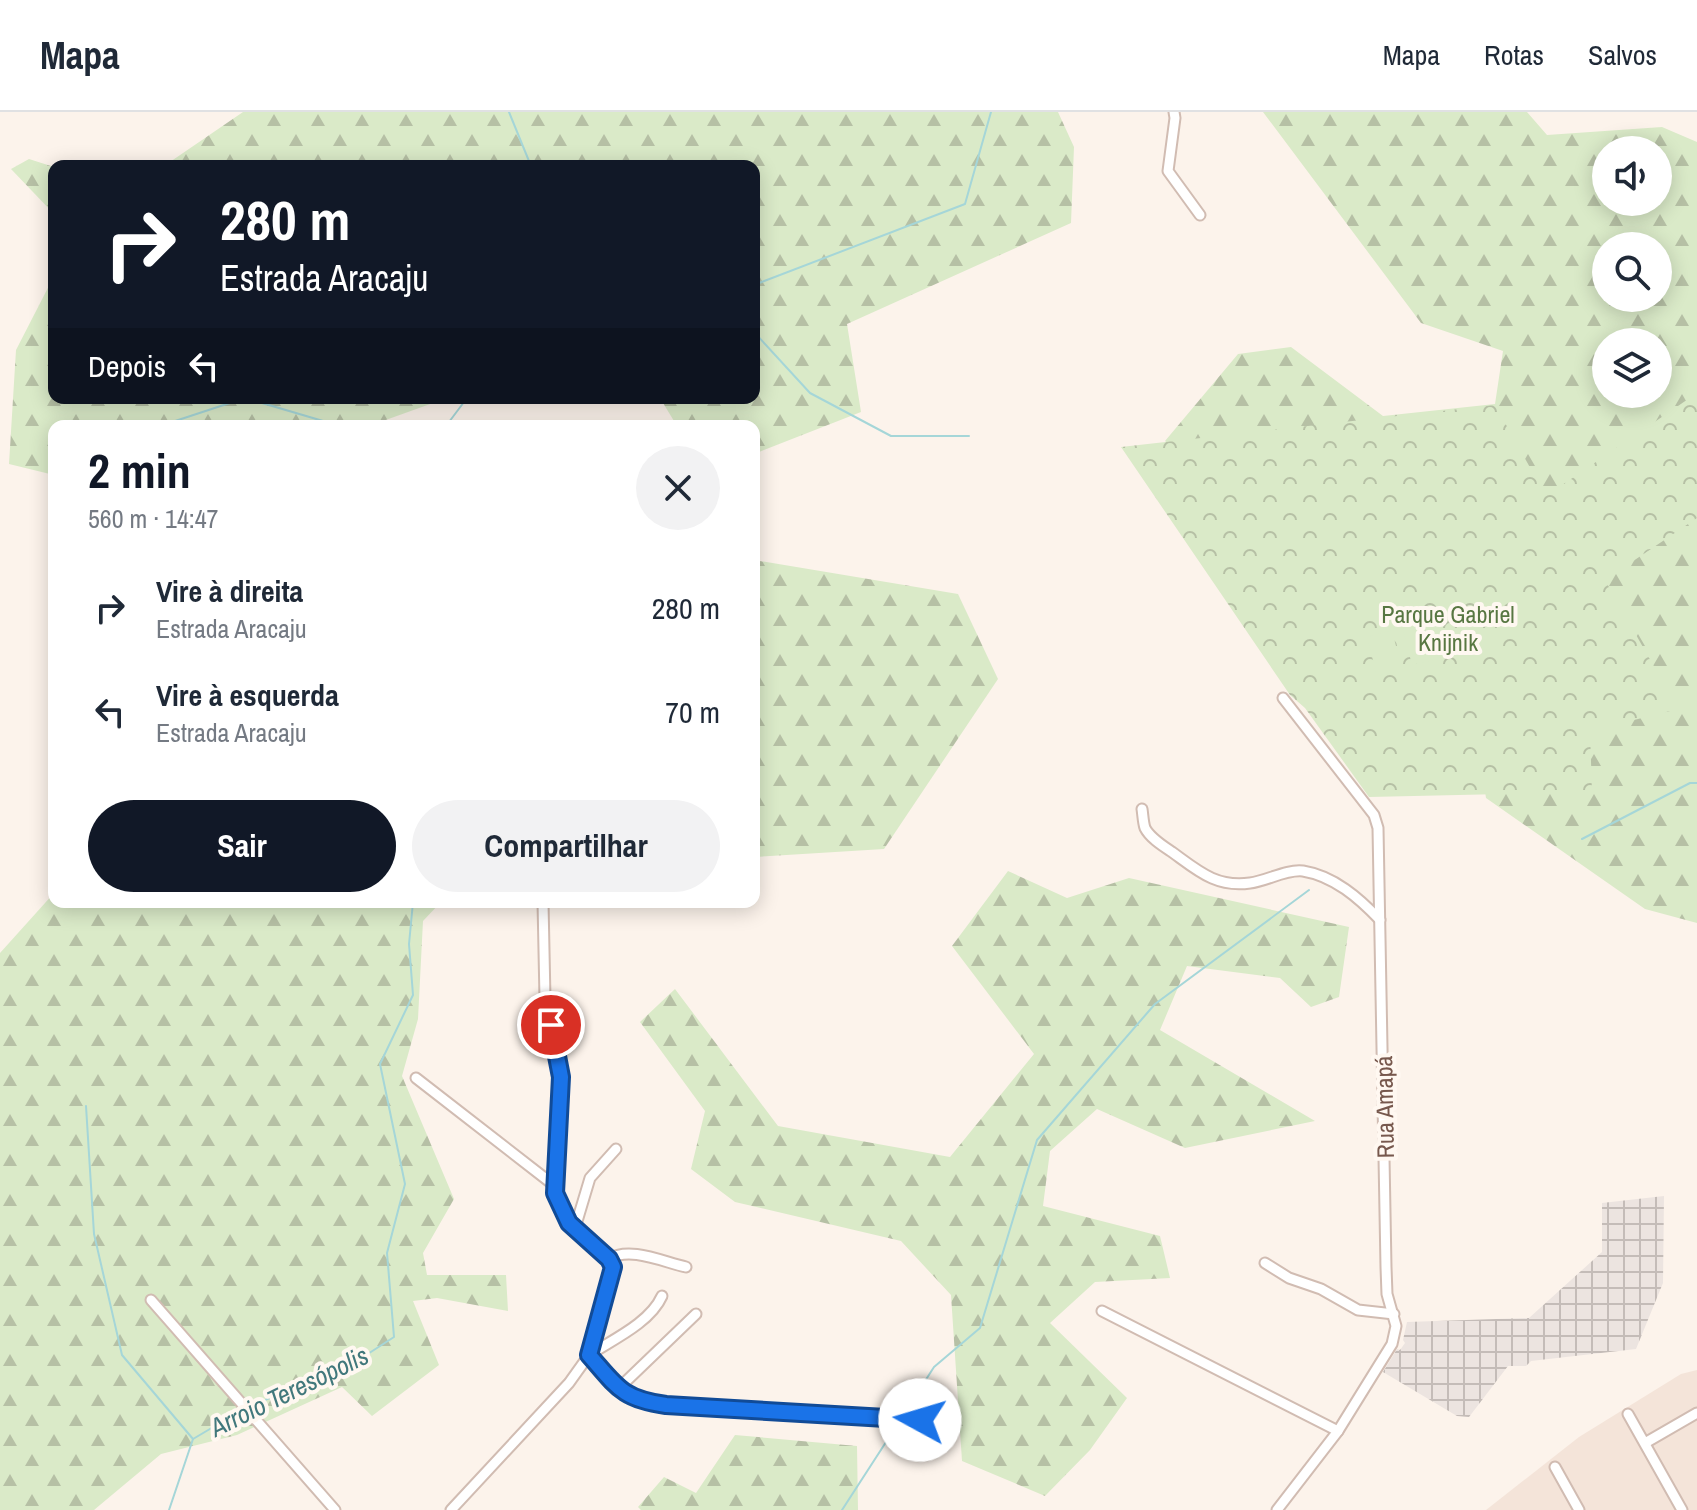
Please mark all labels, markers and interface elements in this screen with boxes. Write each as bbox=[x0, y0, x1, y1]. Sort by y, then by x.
text: Mapa bbox=[40, 30, 120, 81]
text: Mapa bbox=[1383, 36, 1440, 74]
text: Rotas bbox=[1484, 36, 1544, 74]
text: Salvos bbox=[1588, 36, 1657, 74]
map controls bbox=[1592, 136, 1672, 408]
button: sound bbox=[1592, 136, 1672, 216]
text: 280 m bbox=[220, 182, 350, 257]
icon: right bbox=[88, 192, 192, 296]
button: search bbox=[1592, 232, 1672, 312]
text: Estrada Aracaju bbox=[220, 254, 428, 302]
button: layers bbox=[1592, 328, 1672, 408]
icon: left bbox=[182, 344, 226, 388]
text: Depois bbox=[88, 346, 166, 386]
text: 2 min bbox=[88, 438, 191, 503]
button: close bbox=[636, 446, 720, 530]
text: 560 m · 14:47 bbox=[88, 501, 218, 536]
text: Vire à direita bbox=[156, 571, 303, 611]
icon: right bbox=[88, 586, 132, 630]
text: 280 m bbox=[652, 588, 720, 628]
park label: Parque Gabriel Knijnik bbox=[1381, 598, 1515, 658]
text: Estrada Aracaju bbox=[156, 611, 307, 646]
text: Vire à esquerda bbox=[156, 675, 339, 715]
icon: left bbox=[88, 690, 132, 734]
text: 70 m bbox=[665, 692, 720, 732]
text: Estrada Aracaju bbox=[156, 715, 307, 750]
button: Sair bbox=[88, 800, 396, 892]
button: Compartilhar bbox=[412, 800, 720, 892]
pin bbox=[517, 991, 585, 1059]
icon: arrive bbox=[529, 1003, 573, 1047]
street label: Rua Amapá bbox=[1367, 1055, 1401, 1159]
water label: Arroio Teresópolis bbox=[203, 1338, 374, 1445]
position arrow bbox=[878, 1378, 962, 1462]

